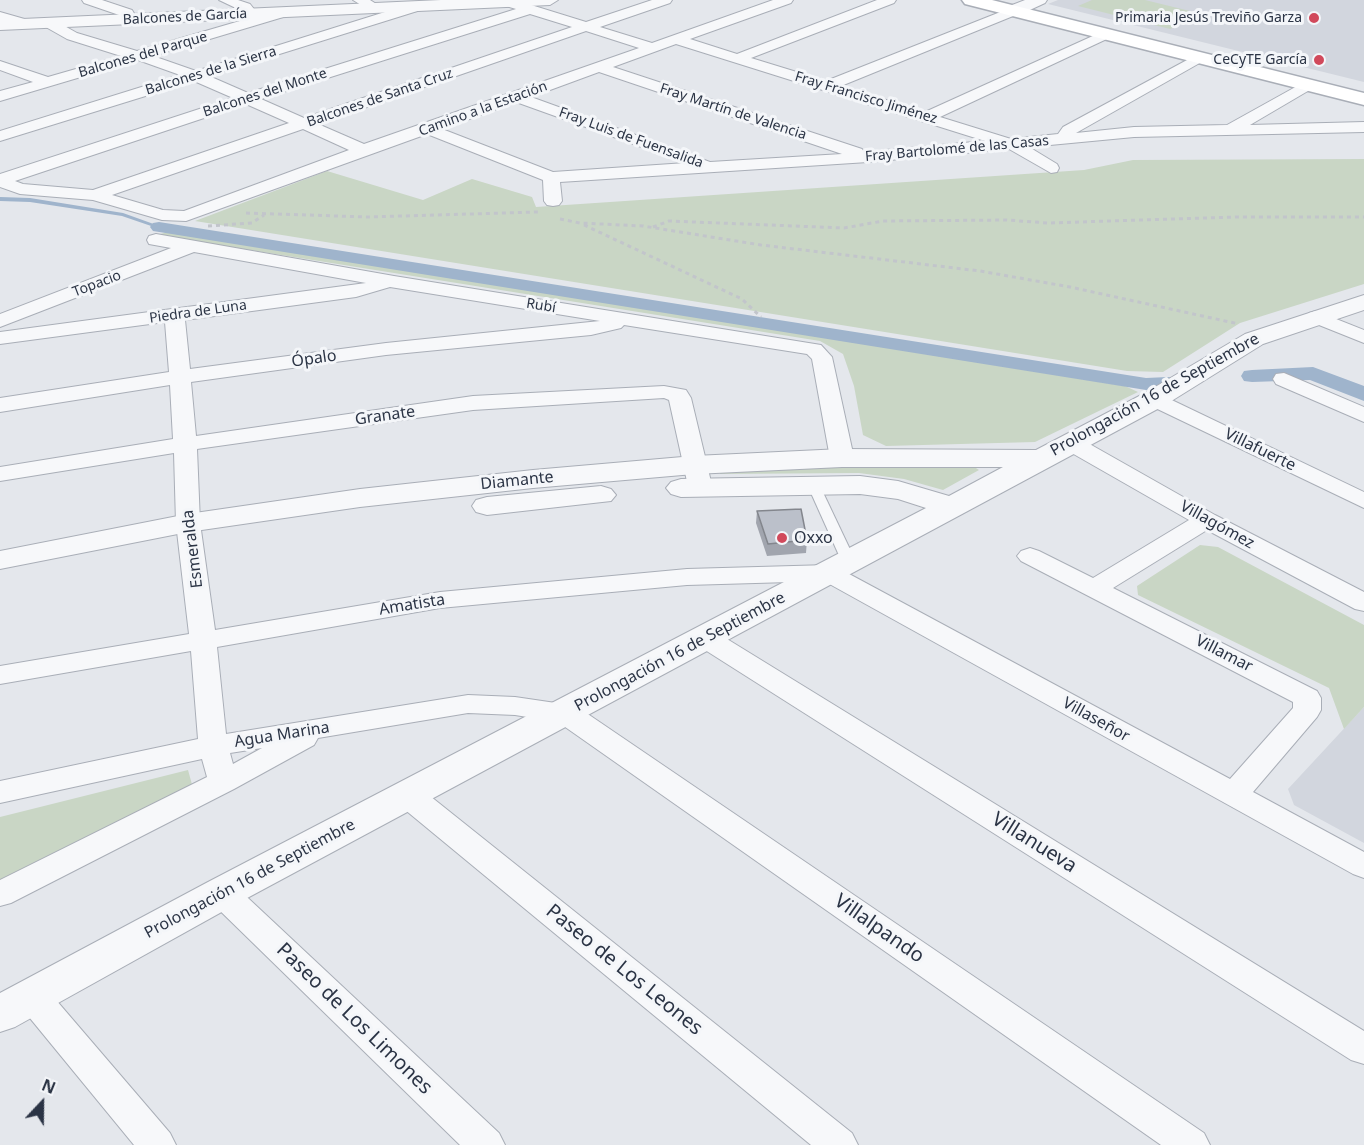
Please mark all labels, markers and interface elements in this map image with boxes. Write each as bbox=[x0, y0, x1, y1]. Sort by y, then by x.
street label: Balcones de García bbox=[122, 5, 248, 29]
place label: Primaria Jesús Treviño Garza bbox=[1115, 10, 1302, 26]
marker: Primaria Jesús Treviño Garza bbox=[1307, 11, 1321, 25]
street label: Balcones del Parque bbox=[77, 29, 209, 81]
street label: Balcones de la Sierra bbox=[143, 43, 279, 99]
place label: CeCyTE García bbox=[1213, 52, 1307, 68]
marker: CeCyTE García bbox=[1312, 53, 1326, 67]
street label: Balcones del Monte bbox=[201, 65, 329, 121]
street label: Balcones de Santa Cruz bbox=[305, 65, 455, 131]
street label: Fray Francisco Jiménez bbox=[793, 68, 939, 128]
street label: Camino a la Estación bbox=[416, 78, 550, 140]
street label: Fray Martín de Valencia bbox=[658, 80, 808, 144]
street label: Fray Luis de Fuensalida bbox=[557, 104, 705, 172]
street label: Fray Bartolomé de las Casas bbox=[864, 133, 1050, 165]
street label: Topacio bbox=[70, 267, 124, 301]
street label: Rubí bbox=[525, 295, 557, 317]
street label: Piedra de Luna bbox=[148, 297, 248, 327]
street label: Prolongación 16 de Septiembre bbox=[1047, 329, 1263, 461]
street label: Ópalo bbox=[290, 346, 338, 372]
street label: Granate bbox=[354, 402, 416, 430]
street label: Villafuerte bbox=[1221, 425, 1299, 475]
street label: Diamante bbox=[479, 468, 555, 494]
street label: Villagómez bbox=[1177, 497, 1257, 553]
street label: Esmeralda bbox=[179, 509, 207, 589]
place label: Oxxo bbox=[794, 528, 833, 548]
marker: Oxxo bbox=[775, 531, 789, 545]
street label: Prolongación 16 de Septiembre bbox=[571, 588, 789, 716]
street label: Amatista bbox=[378, 590, 446, 620]
street label: Villamar bbox=[1192, 631, 1256, 677]
street label: Villaseñor bbox=[1059, 694, 1133, 746]
street label: Agua Marina bbox=[233, 718, 331, 752]
street label: Villanueva bbox=[987, 807, 1081, 879]
street label: Prolongación 16 de Septiembre bbox=[141, 815, 359, 943]
street label: Villalpando bbox=[829, 889, 929, 969]
street label: Paseo de Los Leones bbox=[541, 899, 707, 1041]
street label: Paseo de Los Limones bbox=[271, 938, 437, 1100]
north arrow bbox=[12, 1073, 72, 1133]
text: N bbox=[39, 1074, 59, 1099]

